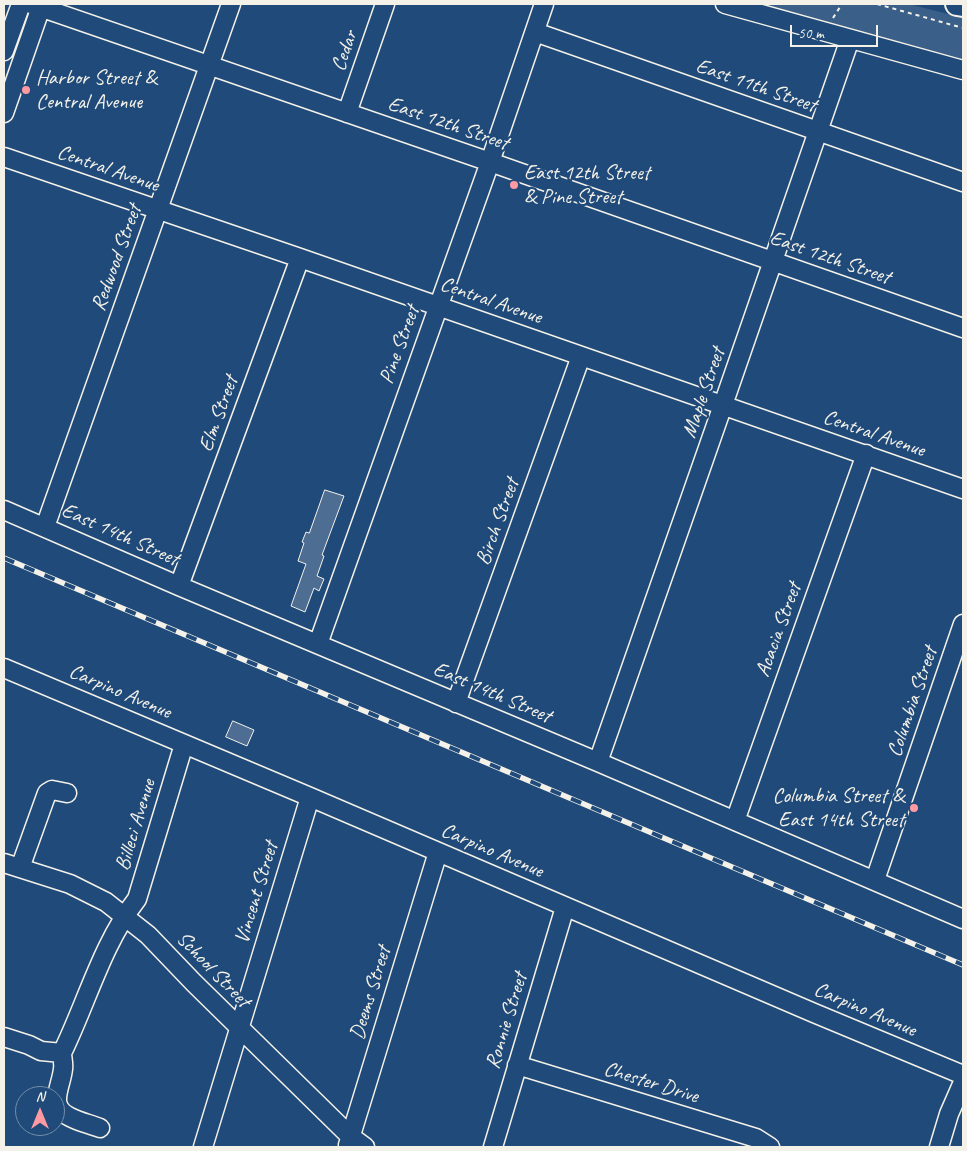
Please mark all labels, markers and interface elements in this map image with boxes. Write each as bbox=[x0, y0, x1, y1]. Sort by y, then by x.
scale bar bbox=[792, 15, 880, 47]
text: 50 m bbox=[798, 24, 824, 43]
street label: Cedar bbox=[326, 28, 364, 74]
street label: East 11th Street bbox=[692, 54, 820, 118]
place label: Harbor Street & Central Avenue bbox=[36, 65, 156, 115]
marker: Harbor Street & Central Avenue bbox=[20, 84, 32, 96]
street label: East 12th Street bbox=[384, 92, 512, 156]
street label: Central Avenue bbox=[54, 140, 162, 198]
place label: East 12th Street & Pine Street bbox=[524, 160, 650, 210]
marker: East 12th Street & Pine Street bbox=[508, 179, 520, 191]
street label: Redwood Street bbox=[86, 202, 148, 314]
street label: East 12th Street bbox=[766, 226, 894, 290]
street label: Central Avenue bbox=[437, 272, 545, 330]
street label: Pine Street bbox=[374, 303, 426, 387]
street label: Maple Street bbox=[677, 345, 731, 441]
street label: Elm Street bbox=[194, 373, 244, 455]
street label: Central Avenue bbox=[820, 405, 928, 463]
street label: Birch Street bbox=[471, 475, 525, 569]
street label: East 14th Street bbox=[57, 498, 183, 572]
street label: Acacia Street bbox=[750, 580, 808, 680]
street label: Columbia Street bbox=[882, 644, 944, 760]
street label: East 14th Street bbox=[429, 657, 555, 729]
street label: Carpino Avenue bbox=[65, 659, 175, 725]
street label: Billeci Avenue bbox=[110, 776, 162, 874]
place label: Columbia Street & East 14th Street bbox=[773, 783, 904, 833]
marker: Columbia Street & East 14th Street bbox=[908, 802, 920, 814]
street label: Carpino Avenue bbox=[437, 818, 547, 884]
street label: Vincent Street bbox=[230, 839, 284, 947]
street label: School Street bbox=[171, 927, 255, 1013]
street label: Deems Street bbox=[345, 944, 397, 1042]
street label: Ronnie Street bbox=[480, 970, 534, 1072]
street label: Carpino Avenue bbox=[810, 977, 920, 1043]
street label: Chester Drive bbox=[601, 1057, 701, 1109]
north arrow bbox=[15, 1086, 65, 1136]
text: N bbox=[36, 1088, 44, 1105]

